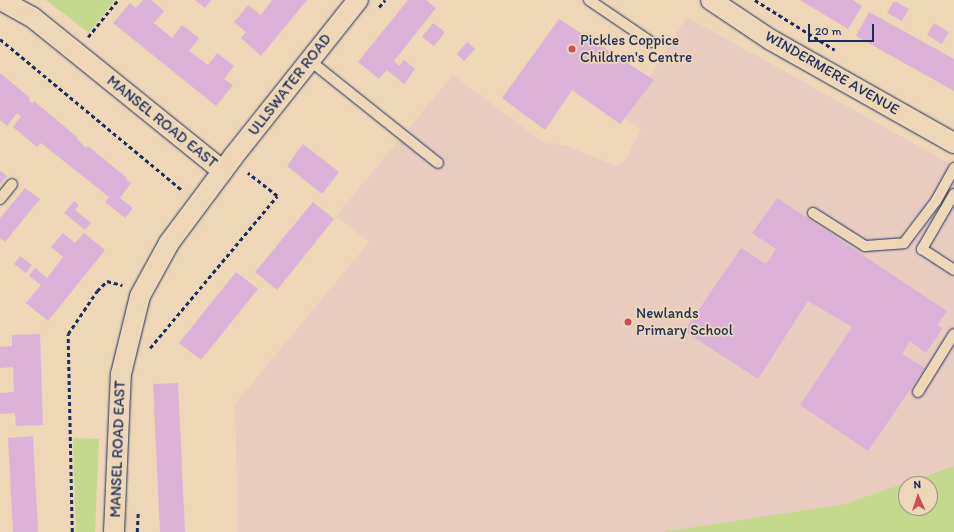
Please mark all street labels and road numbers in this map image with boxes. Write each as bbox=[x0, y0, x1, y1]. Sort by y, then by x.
street label: WINDERMERE AVENUE bbox=[762, 27, 902, 119]
street label: ULLSWATER ROAD bbox=[245, 30, 335, 140]
street label: MANSEL ROAD EAST bbox=[103, 72, 221, 172]
street label: MANSEL ROAD EAST bbox=[107, 381, 129, 517]

